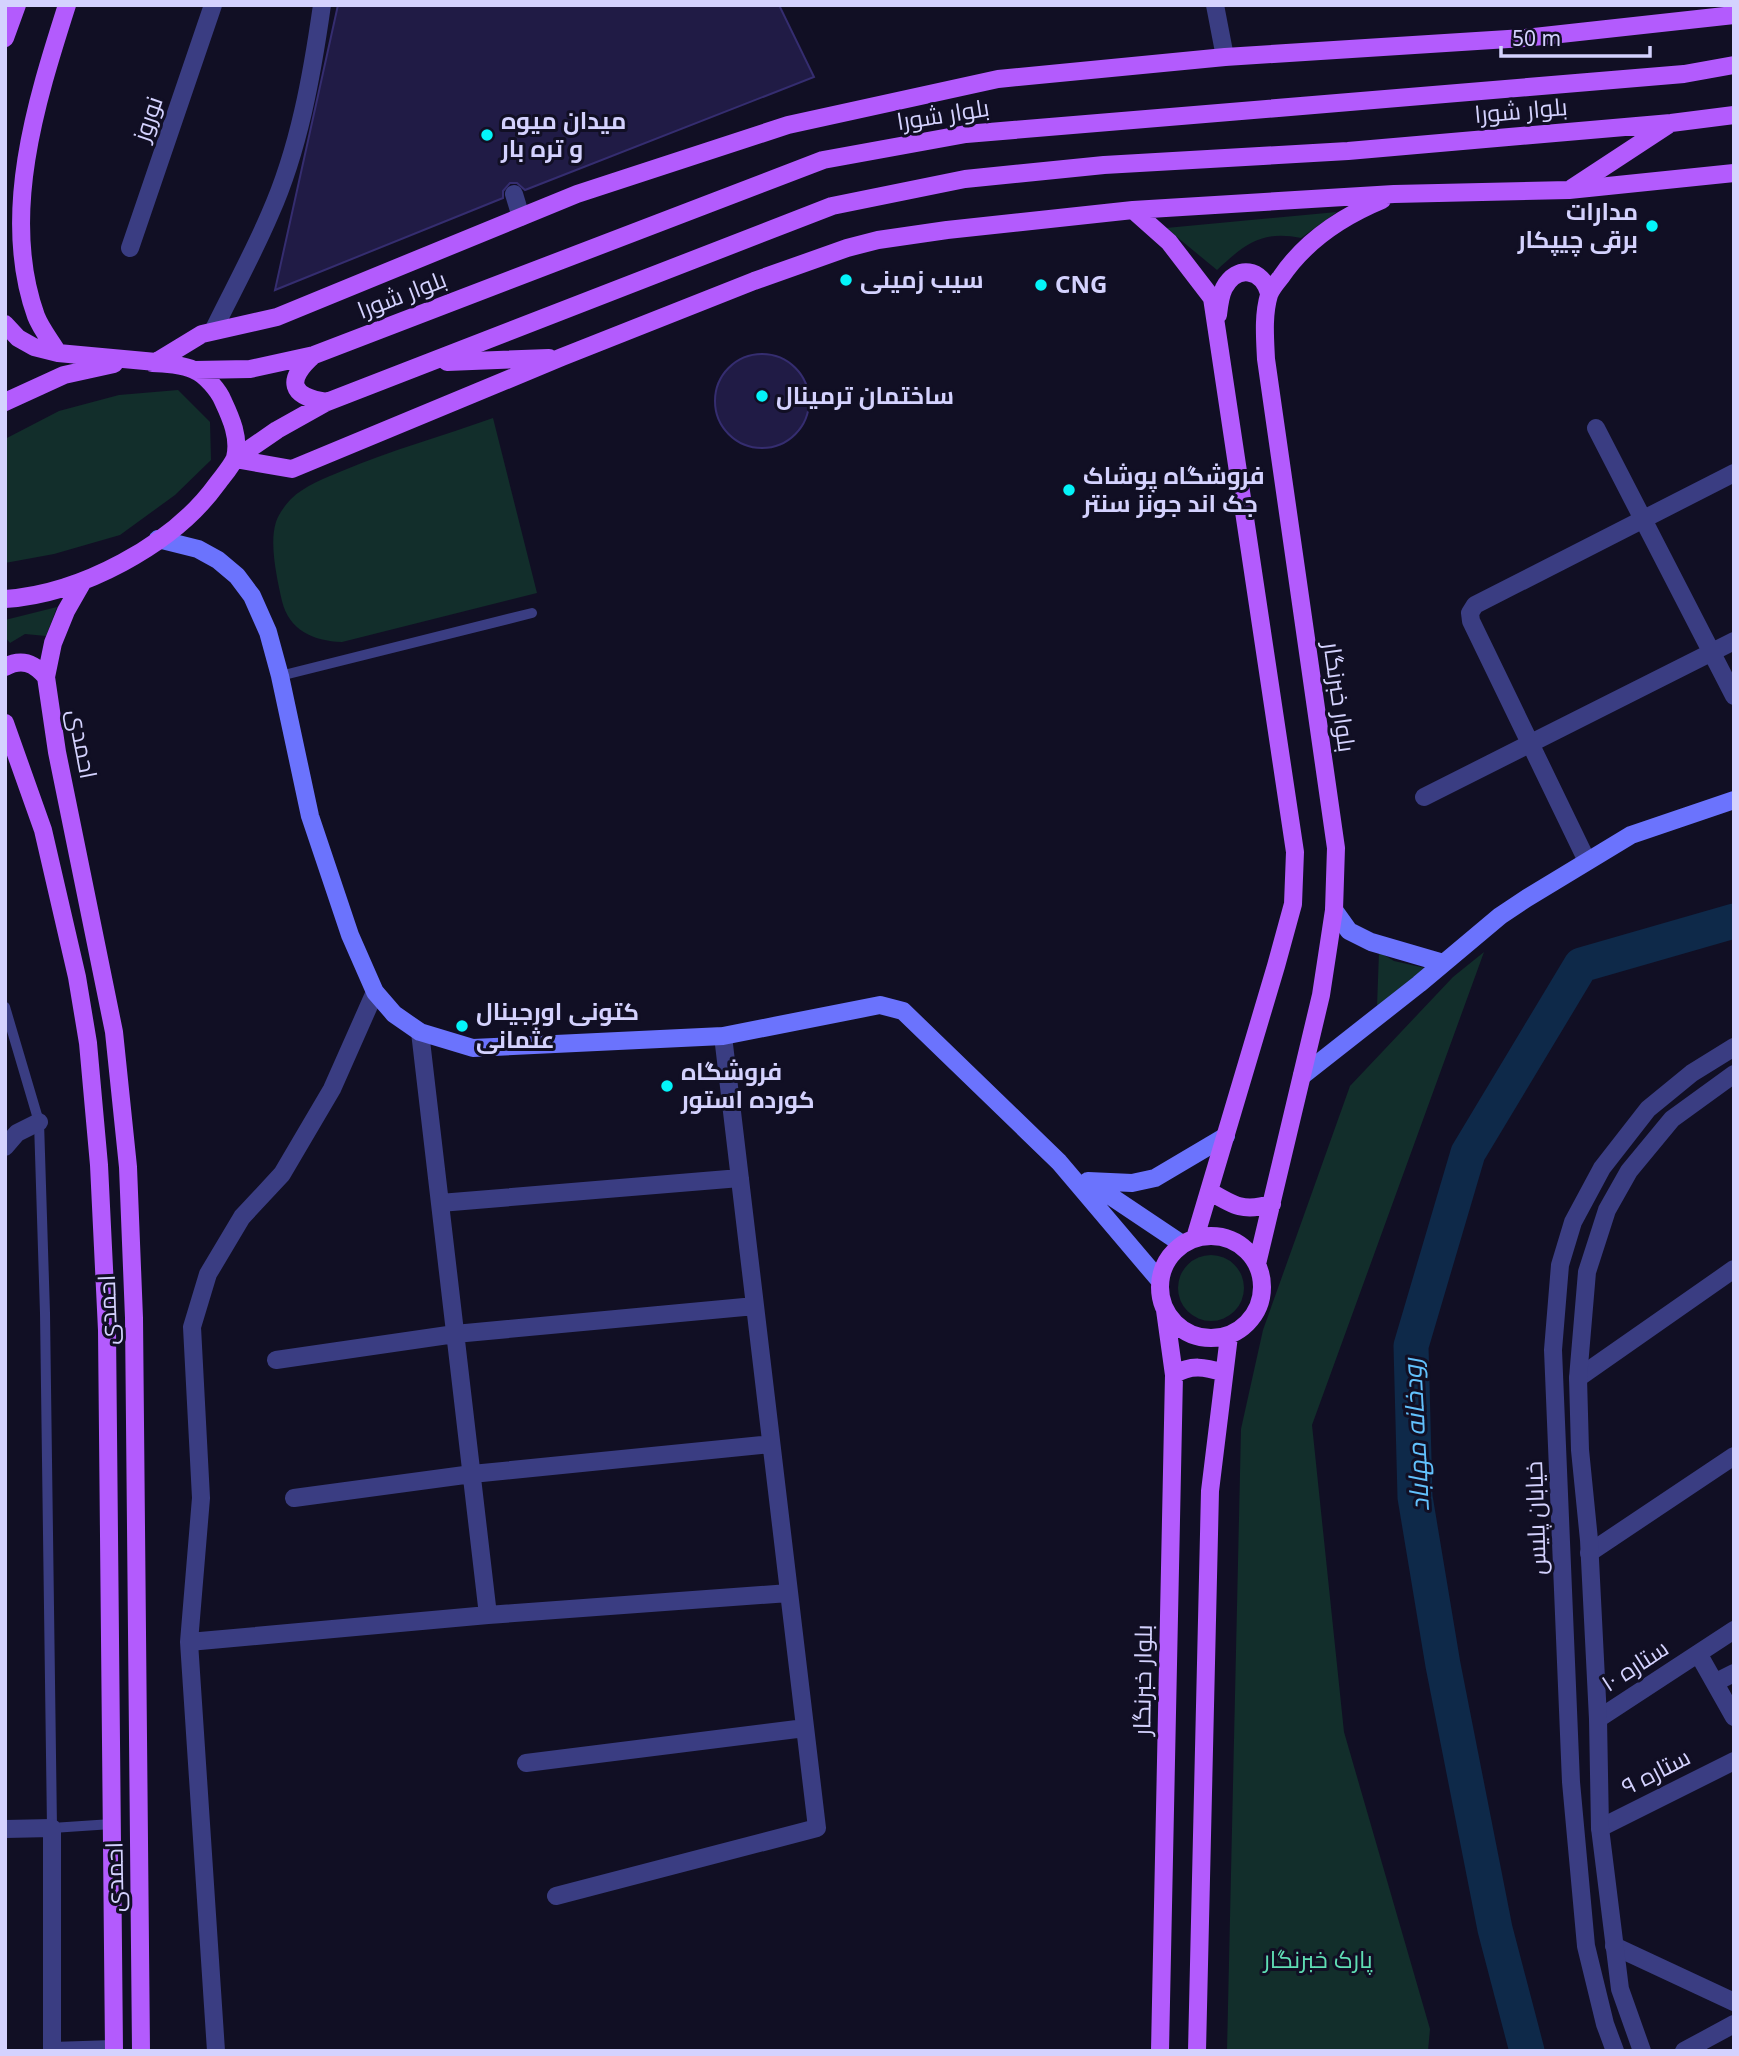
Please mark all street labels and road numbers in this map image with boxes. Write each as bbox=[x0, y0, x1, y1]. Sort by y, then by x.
street label: بلوار شورا bbox=[1473, 89, 1569, 130]
street label: بلوار شورا bbox=[894, 90, 991, 137]
street label: نوروز bbox=[123, 91, 170, 148]
street label: بلوار شورا bbox=[352, 262, 451, 326]
street label: بلوار خبرنگار bbox=[1316, 638, 1365, 754]
street label: احمدی bbox=[61, 706, 106, 781]
street label: احمدی bbox=[89, 1274, 124, 1346]
street label: خیابان پلیس bbox=[1516, 1461, 1554, 1576]
street label: بلوار خبرنگار bbox=[1124, 1624, 1159, 1738]
street label: ستاره ۱۰ bbox=[1594, 1631, 1674, 1699]
street label: ستاره ۹ bbox=[1615, 1739, 1695, 1802]
street label: احمدی bbox=[96, 1842, 131, 1912]

